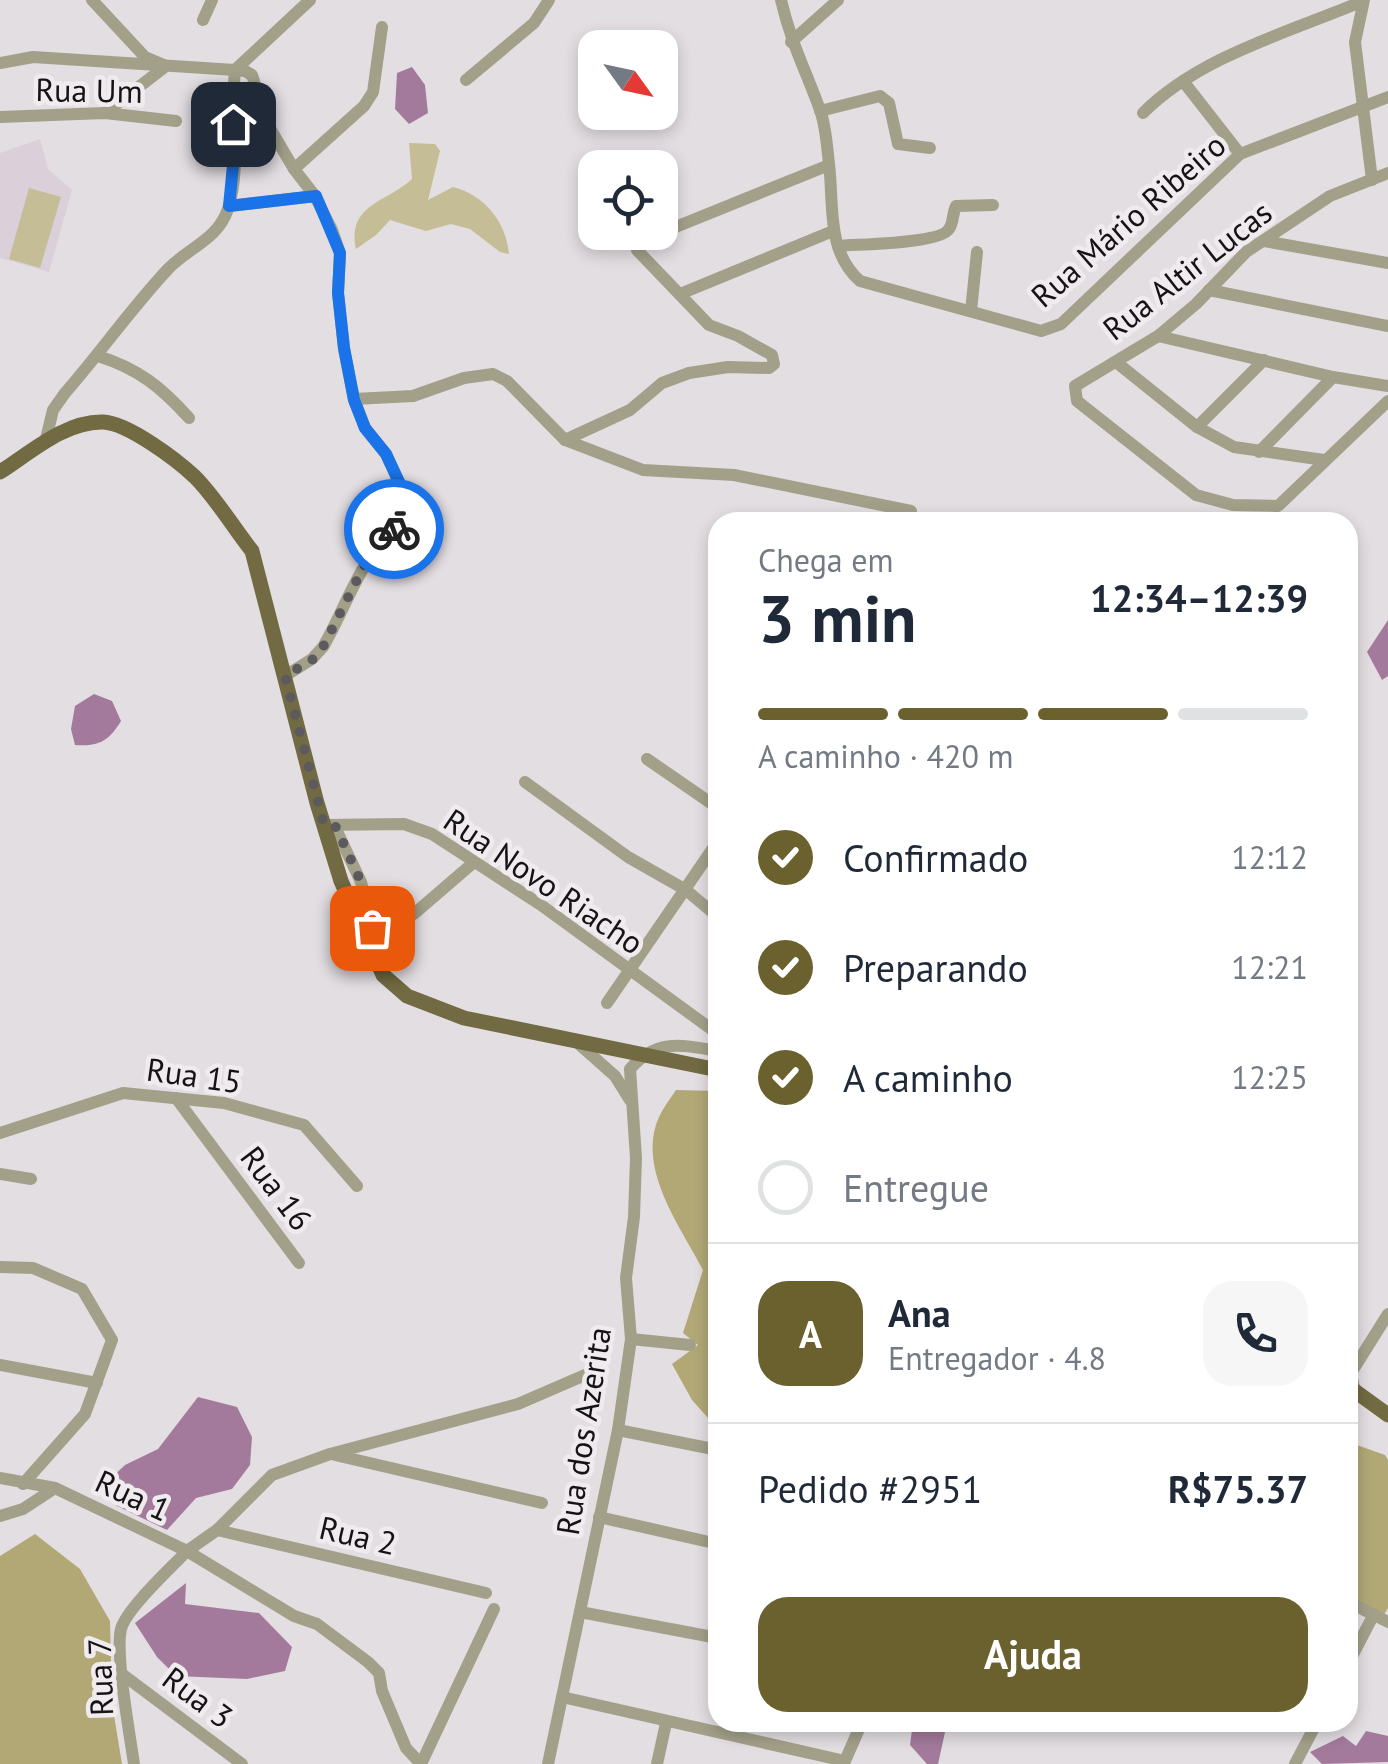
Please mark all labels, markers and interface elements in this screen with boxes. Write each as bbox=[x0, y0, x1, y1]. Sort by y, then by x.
north arrow bbox=[578, 30, 678, 130]
map controls bbox=[578, 30, 678, 250]
street label: Rua Um bbox=[35, 68, 143, 112]
pin bbox=[191, 82, 276, 167]
icon: home bbox=[206, 97, 261, 152]
street label: Rua Mário Ribeiro bbox=[1022, 124, 1234, 316]
button: locate bbox=[578, 150, 678, 250]
street label: Rua Altir Lucas bbox=[1094, 191, 1280, 349]
courier bbox=[344, 479, 444, 579]
icon: bike bbox=[367, 502, 422, 557]
text: Chega em bbox=[758, 539, 894, 581]
text: 12:34–12:39 bbox=[1090, 573, 1308, 622]
text: 3 min bbox=[758, 576, 917, 660]
text: A caminho · 420 m bbox=[758, 735, 1013, 777]
street label: Rua Novo Riacho bbox=[436, 799, 652, 963]
icon: check bbox=[758, 830, 813, 885]
text: Confirmado bbox=[843, 833, 1028, 882]
text: 12:12 bbox=[1231, 836, 1308, 878]
pin bbox=[330, 886, 415, 971]
icon: bag bbox=[345, 901, 400, 956]
icon: check bbox=[758, 940, 813, 995]
text: Preparando bbox=[843, 943, 1028, 992]
text: 12:21 bbox=[1231, 946, 1308, 988]
street label: Rua 15 bbox=[144, 1048, 244, 1102]
icon: check bbox=[758, 1050, 813, 1105]
text: A caminho bbox=[843, 1053, 1013, 1102]
text: 12:25 bbox=[1231, 1056, 1308, 1098]
street label: Rua 16 bbox=[232, 1137, 322, 1239]
text: Entregue bbox=[843, 1163, 989, 1212]
button: phone bbox=[1203, 1281, 1308, 1386]
text: Ana bbox=[888, 1288, 951, 1337]
text: A bbox=[799, 1309, 822, 1358]
street label: Rua dos Azerita bbox=[546, 1324, 620, 1538]
text: Entregador · 4.8 bbox=[888, 1337, 1106, 1379]
street label: Rua 1 bbox=[89, 1460, 177, 1530]
text: Pedido #2951 bbox=[758, 1464, 982, 1513]
text: R$75.37 bbox=[1168, 1464, 1308, 1513]
street label: Rua 2 bbox=[315, 1506, 401, 1564]
button: Ajuda bbox=[758, 1597, 1308, 1712]
street label: Rua 7 bbox=[78, 1637, 122, 1717]
street label: Rua 3 bbox=[154, 1657, 242, 1737]

